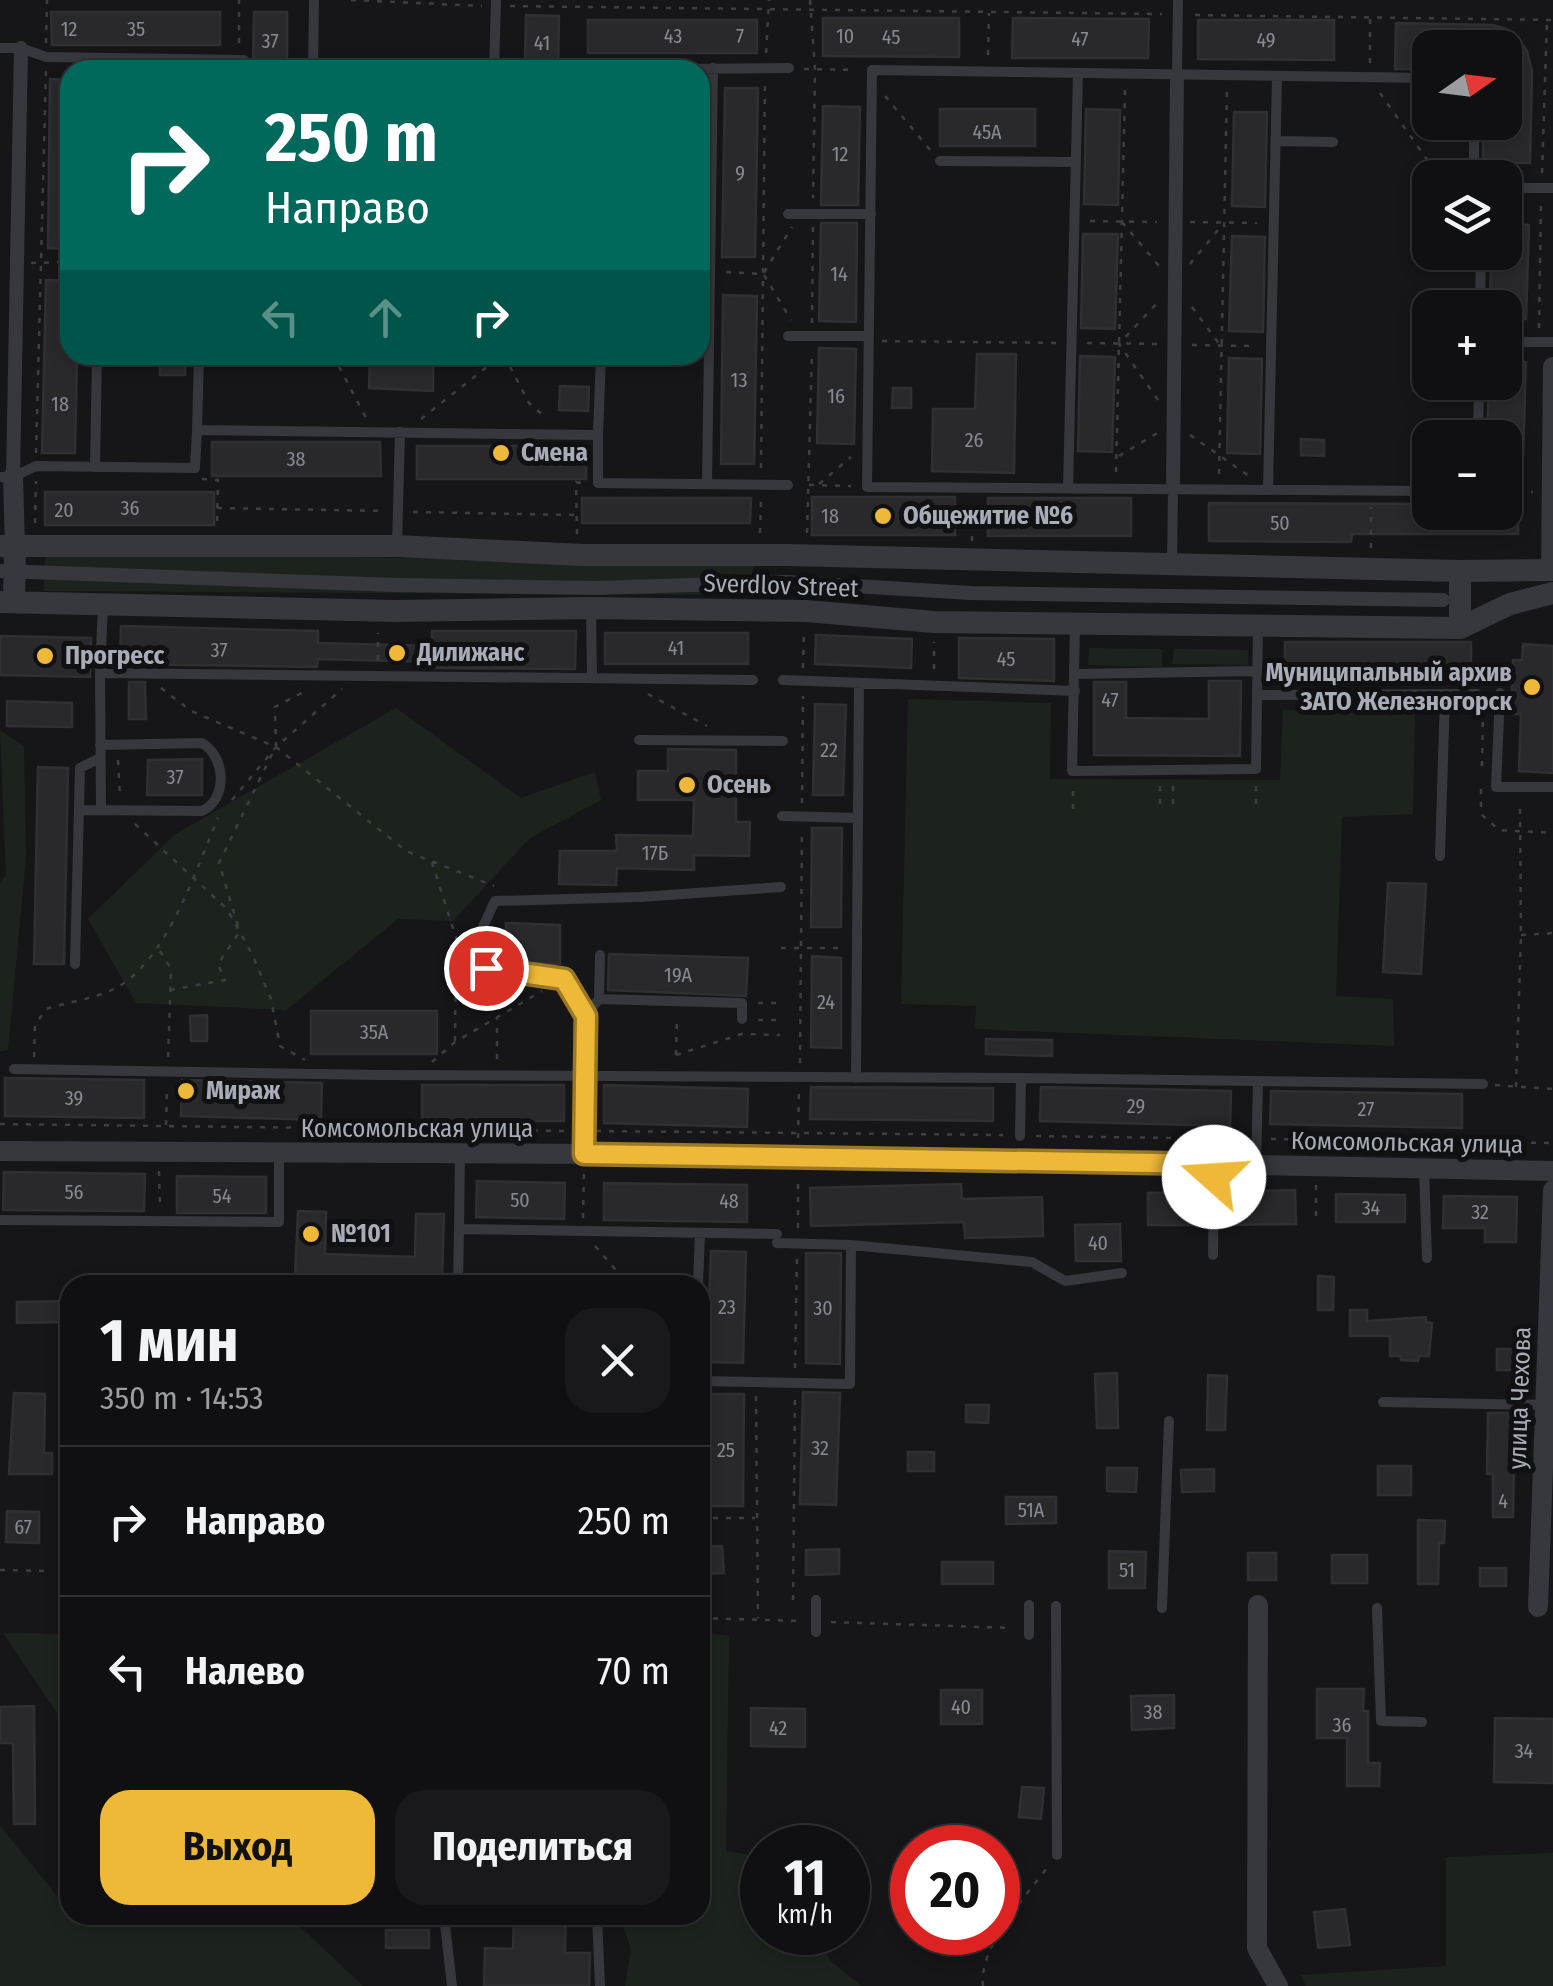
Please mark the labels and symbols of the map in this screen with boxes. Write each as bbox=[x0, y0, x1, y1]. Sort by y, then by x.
house number: 12 bbox=[61, 17, 77, 41]
house number: 35 bbox=[127, 17, 145, 41]
house number: 43 bbox=[664, 24, 682, 48]
house number: 7 bbox=[736, 24, 744, 48]
house number: 10 bbox=[836, 24, 854, 48]
house number: 45 bbox=[882, 25, 900, 49]
house number: 47 bbox=[1071, 27, 1089, 51]
house number: 49 bbox=[1256, 28, 1276, 52]
house number: 37 bbox=[261, 29, 279, 53]
north arrow bbox=[1412, 30, 1522, 140]
house number: 41 bbox=[534, 31, 550, 55]
house number: 45А bbox=[972, 120, 1002, 144]
house number: 12 bbox=[832, 142, 848, 166]
house number: 9 bbox=[735, 161, 745, 185]
house number: 14 bbox=[830, 262, 848, 286]
house number: 13 bbox=[731, 368, 747, 392]
house number: 16 bbox=[827, 384, 845, 408]
house number: 18 bbox=[51, 392, 69, 416]
house number: 26 bbox=[965, 428, 983, 452]
place label: Смена bbox=[521, 438, 588, 468]
marker: Смена bbox=[490, 442, 512, 464]
house number: 38 bbox=[286, 447, 306, 471]
house number: 36 bbox=[121, 496, 140, 520]
house number: 20 bbox=[54, 498, 74, 522]
place label: Общежитие №6 bbox=[903, 501, 1073, 531]
house number: 18 bbox=[821, 504, 839, 528]
marker: Общежитие №6 bbox=[872, 505, 894, 527]
house number: 50 bbox=[1270, 511, 1290, 535]
street label: Sverdlov Street bbox=[703, 568, 860, 604]
house number: 41 bbox=[668, 636, 684, 660]
house number: 37 bbox=[210, 638, 228, 662]
place label: Дилижанс bbox=[416, 638, 525, 668]
place label: Прогресс bbox=[65, 641, 164, 671]
marker: Дилижанс bbox=[386, 642, 408, 664]
marker: Прогресс bbox=[34, 645, 56, 667]
house number: 45 bbox=[997, 647, 1015, 671]
place label: Муниципальный архив ЗАТО Железногорск bbox=[1265, 658, 1512, 717]
marker: Муниципальный архив ЗАТО Железногорск bbox=[1521, 676, 1543, 698]
house number: 47 bbox=[1101, 688, 1119, 712]
house number: 22 bbox=[820, 738, 838, 762]
house number: 37 bbox=[166, 765, 184, 789]
place label: Осень bbox=[707, 770, 771, 800]
marker: Осень bbox=[676, 774, 698, 796]
house number: 17Б bbox=[642, 841, 668, 865]
pin bbox=[444, 926, 529, 1011]
house number: 19А bbox=[664, 963, 692, 987]
house number: 24 bbox=[817, 990, 835, 1014]
house number: 35А bbox=[360, 1020, 389, 1044]
place label: Мираж bbox=[206, 1076, 281, 1106]
marker: Мираж bbox=[175, 1080, 197, 1102]
house number: 39 bbox=[65, 1086, 83, 1110]
house number: 29 bbox=[1127, 1094, 1145, 1118]
house number: 27 bbox=[1358, 1097, 1374, 1121]
street label: Комсомольская улица bbox=[301, 1114, 533, 1144]
position arrow bbox=[1162, 1125, 1266, 1229]
street label: Комсомольская улица bbox=[1291, 1126, 1523, 1160]
house number: 56 bbox=[64, 1180, 84, 1204]
house number: 54 bbox=[213, 1184, 232, 1208]
house number: 50 bbox=[510, 1188, 530, 1212]
house number: 48 bbox=[719, 1189, 739, 1213]
house number: 34 bbox=[1362, 1196, 1381, 1220]
house number: 32 bbox=[1471, 1200, 1489, 1224]
place label: №101 bbox=[331, 1219, 391, 1249]
marker: №101 bbox=[300, 1223, 322, 1245]
house number: 40 bbox=[1088, 1231, 1108, 1255]
house number: 23 bbox=[718, 1295, 736, 1319]
house number: 30 bbox=[813, 1296, 833, 1320]
street label: улица Чехова bbox=[1503, 1326, 1537, 1470]
house number: 32 bbox=[811, 1436, 829, 1460]
house number: 25 bbox=[717, 1438, 735, 1462]
house number: 4 bbox=[1498, 1489, 1508, 1513]
house number: 51А bbox=[1018, 1498, 1045, 1522]
house number: 67 bbox=[14, 1515, 32, 1539]
house number: 51 bbox=[1119, 1558, 1135, 1582]
house number: 40 bbox=[951, 1695, 971, 1719]
house number: 38 bbox=[1143, 1700, 1163, 1724]
house number: 36 bbox=[1333, 1713, 1352, 1737]
house number: 42 bbox=[769, 1716, 787, 1740]
house number: 34 bbox=[1515, 1739, 1534, 1763]
speed limit sign: 20 bbox=[890, 1825, 1020, 1955]

